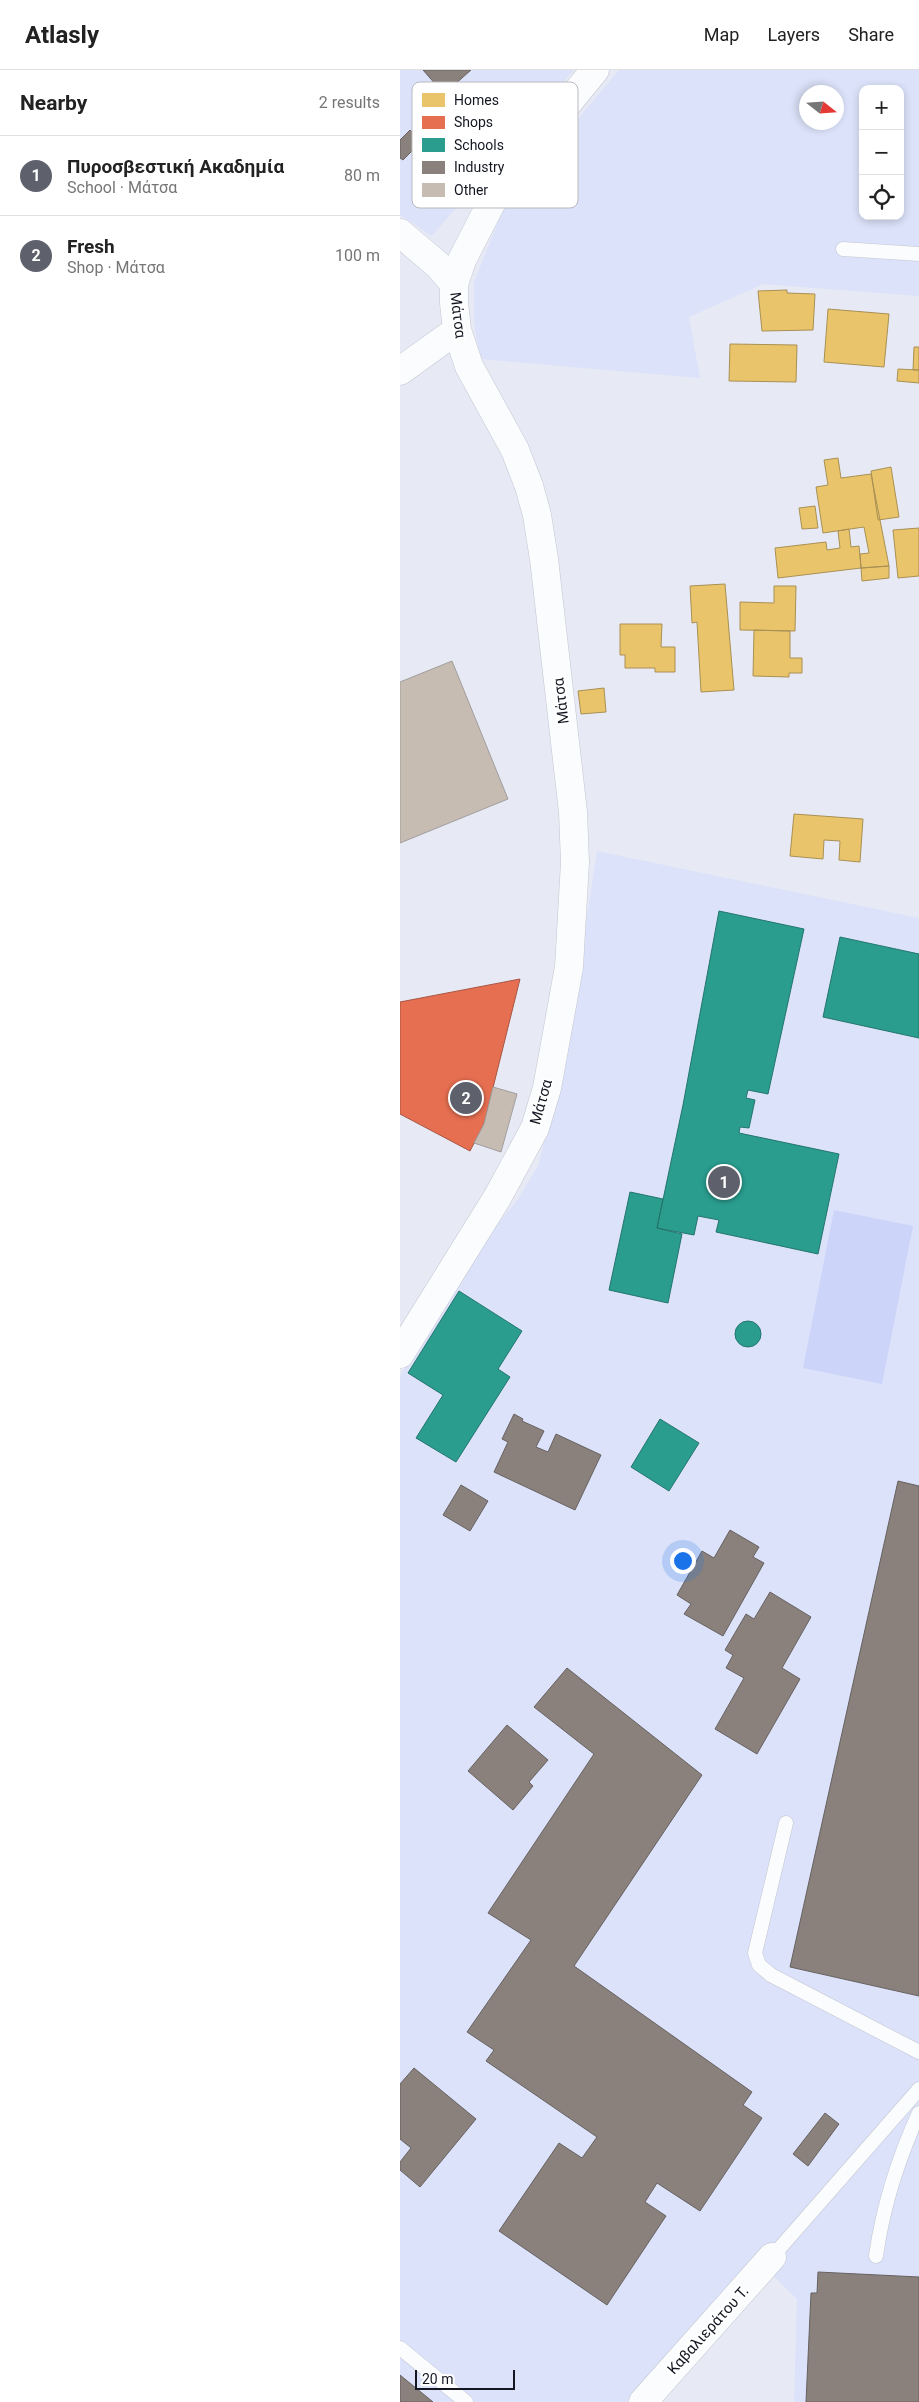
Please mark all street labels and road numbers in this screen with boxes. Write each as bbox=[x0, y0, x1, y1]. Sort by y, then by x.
street label: Μάτσα bbox=[446, 291, 470, 340]
street label: Μάτσα bbox=[549, 676, 573, 725]
street label: Μάτσα bbox=[526, 1077, 556, 1127]
street label: Καβαλιεράτου Τ. bbox=[664, 2282, 752, 2378]

